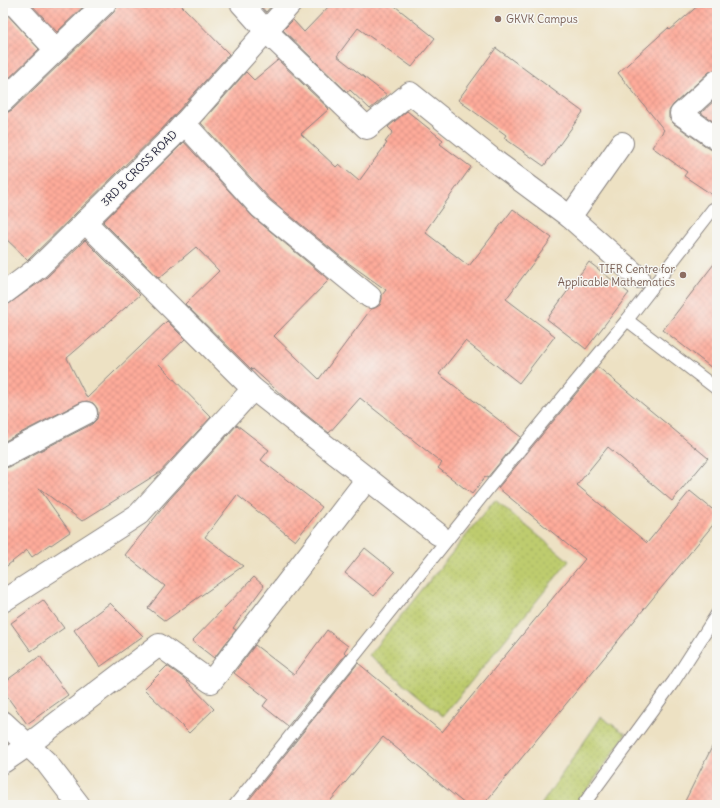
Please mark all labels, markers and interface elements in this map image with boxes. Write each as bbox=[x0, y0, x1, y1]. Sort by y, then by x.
place label: GKVK Campus bbox=[506, 12, 578, 26]
marker: GKVK Campus bbox=[493, 14, 503, 24]
street label: 3RD B CROSS ROAD bbox=[98, 127, 180, 209]
place label: TIFR Centre for Applicable Mathematics bbox=[558, 262, 676, 289]
marker: TIFR Centre for Applicable Mathematics bbox=[678, 270, 688, 280]

